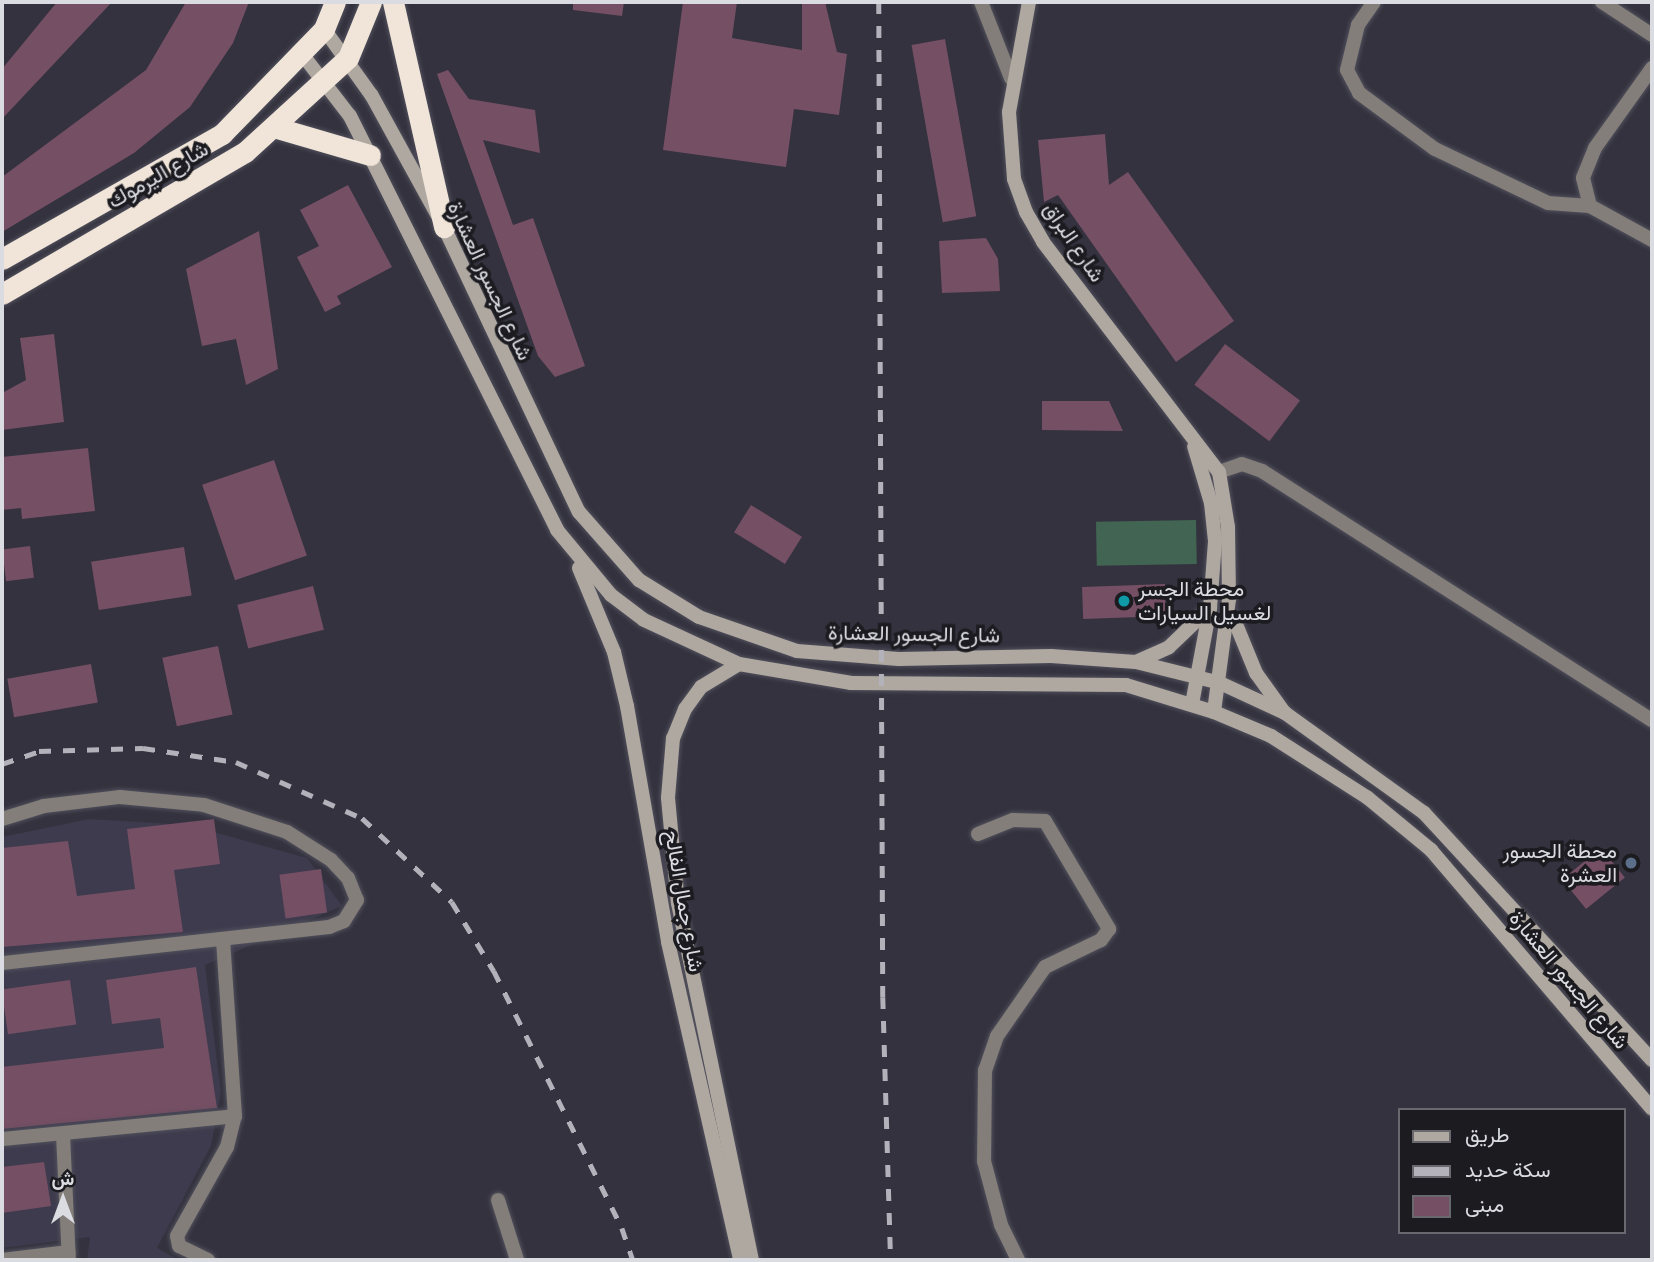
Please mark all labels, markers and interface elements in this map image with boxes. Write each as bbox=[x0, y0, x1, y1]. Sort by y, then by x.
street label: شارع اليرموك bbox=[103, 136, 213, 214]
street label: شارع البراق bbox=[1038, 197, 1110, 287]
street label: شارع الجسور العشارة bbox=[442, 198, 538, 364]
place label: محطة الجسر لغسيل السيارات bbox=[1138, 576, 1271, 626]
marker: محطة الجسر لغسيل السيارات bbox=[1116, 593, 1132, 609]
street label: شارع الجسور العشارة bbox=[828, 620, 1000, 648]
street label: شارع جمال الفالح bbox=[659, 828, 709, 974]
place label: محطة الجسور العشرة bbox=[1502, 838, 1617, 888]
marker: محطة الجسور العشرة bbox=[1623, 855, 1639, 871]
street label: شارع الجسور العشارة bbox=[1504, 906, 1634, 1054]
legend bbox=[1398, 1108, 1626, 1234]
text: طريق bbox=[1465, 1121, 1510, 1148]
text: سكة حديد bbox=[1465, 1156, 1551, 1183]
north arrow bbox=[28, 1164, 98, 1234]
text: ش bbox=[52, 1166, 74, 1190]
text: مبنى bbox=[1465, 1191, 1504, 1218]

